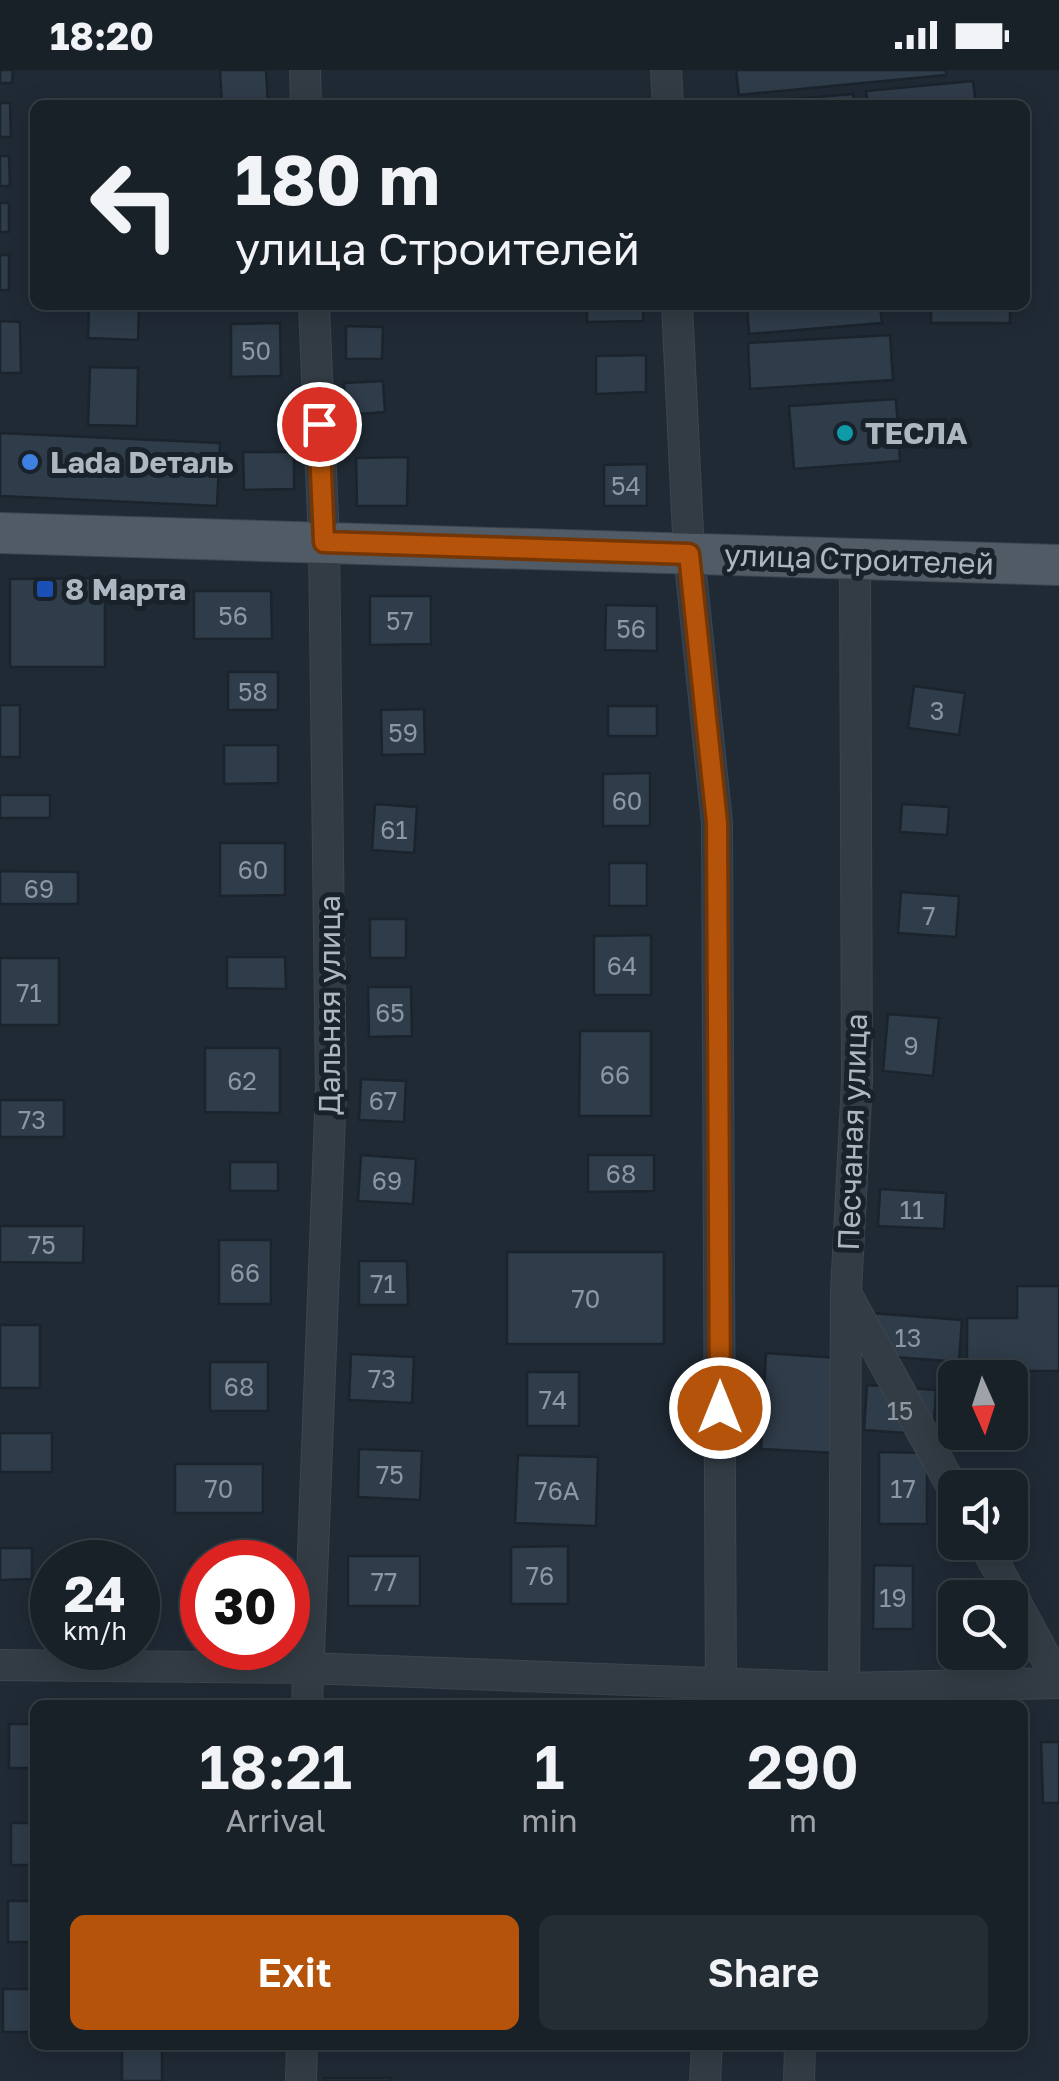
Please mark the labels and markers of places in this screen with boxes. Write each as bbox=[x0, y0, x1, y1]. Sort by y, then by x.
pin bbox=[277, 382, 362, 467]
place label: ТЕСЛА bbox=[865, 415, 968, 451]
marker: ТЕСЛА bbox=[834, 422, 856, 444]
place label: Lada Dеталь bbox=[50, 444, 234, 480]
marker: Lada Dеталь bbox=[19, 451, 41, 473]
place label: 8 Марта bbox=[65, 571, 186, 607]
marker: 8 Марта bbox=[34, 578, 56, 600]

